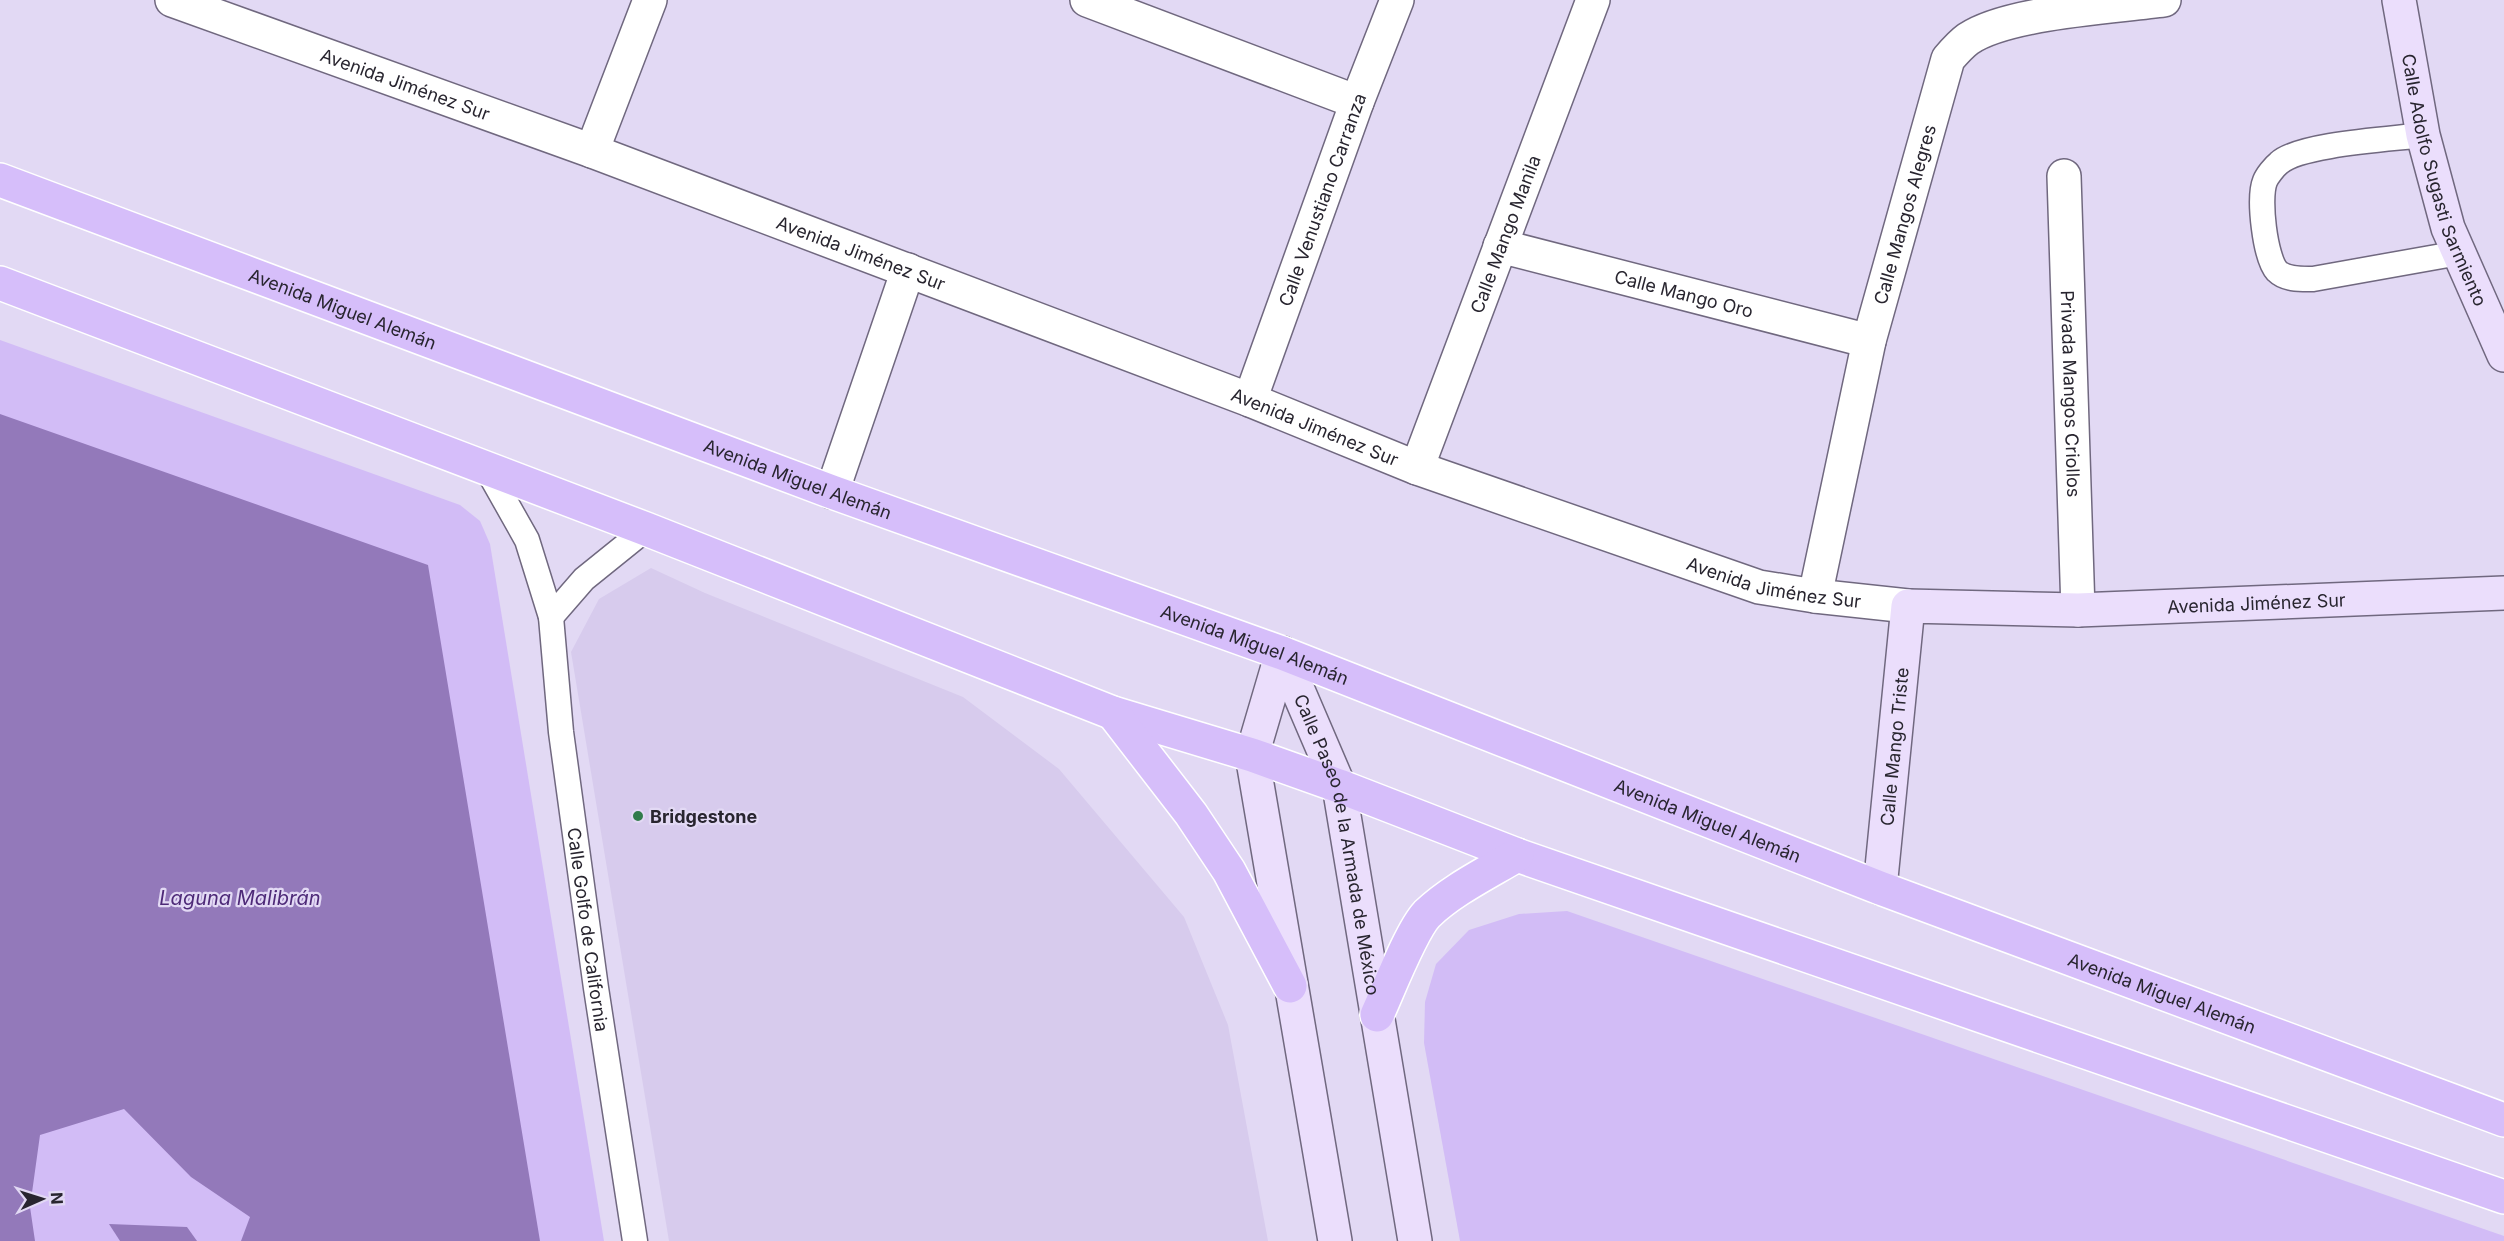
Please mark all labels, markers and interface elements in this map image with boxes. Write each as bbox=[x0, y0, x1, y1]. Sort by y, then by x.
street label: Avenida Jiménez Sur bbox=[318, 44, 493, 124]
street label: Calle Adolfo Sugasti Sarmiento bbox=[2398, 52, 2492, 309]
street label: Calle Venustiano Carranza bbox=[1274, 90, 1370, 309]
street label: Calle Mangos Alegres bbox=[1869, 122, 1940, 307]
street label: Calle Mango Manila bbox=[1466, 152, 1544, 316]
street label: Avenida Jiménez Sur bbox=[774, 211, 948, 294]
street label: Avenida Miguel Alemán bbox=[246, 264, 439, 353]
street label: Calle Mango Oro bbox=[1612, 265, 1756, 321]
street label: Privada Mangos Criollos bbox=[2057, 290, 2085, 498]
street label: Avenida Jiménez Sur bbox=[1228, 383, 1402, 470]
street label: Avenida Miguel Alemán bbox=[701, 434, 895, 523]
street label: Avenida Jiménez Sur bbox=[1684, 552, 1862, 611]
street label: Avenida Jiménez Sur bbox=[2167, 589, 2346, 617]
street label: Avenida Miguel Alemán bbox=[1158, 600, 1352, 689]
street label: Calle Mango Triste bbox=[1876, 666, 1912, 827]
street label: Calle Paseo de la Armada de México bbox=[1290, 691, 1384, 997]
street label: Avenida Miguel Alemán bbox=[1611, 774, 1804, 866]
place label: Bridgestone bbox=[650, 806, 757, 827]
marker: Bridgestone bbox=[631, 809, 645, 823]
street label: Calle Golfo de California bbox=[564, 826, 613, 1033]
water label: Laguna Malibrán bbox=[159, 886, 321, 910]
street label: Avenida Miguel Alemán bbox=[2065, 948, 2259, 1037]
north arrow bbox=[12, 1169, 72, 1229]
text: N bbox=[47, 1192, 67, 1205]

